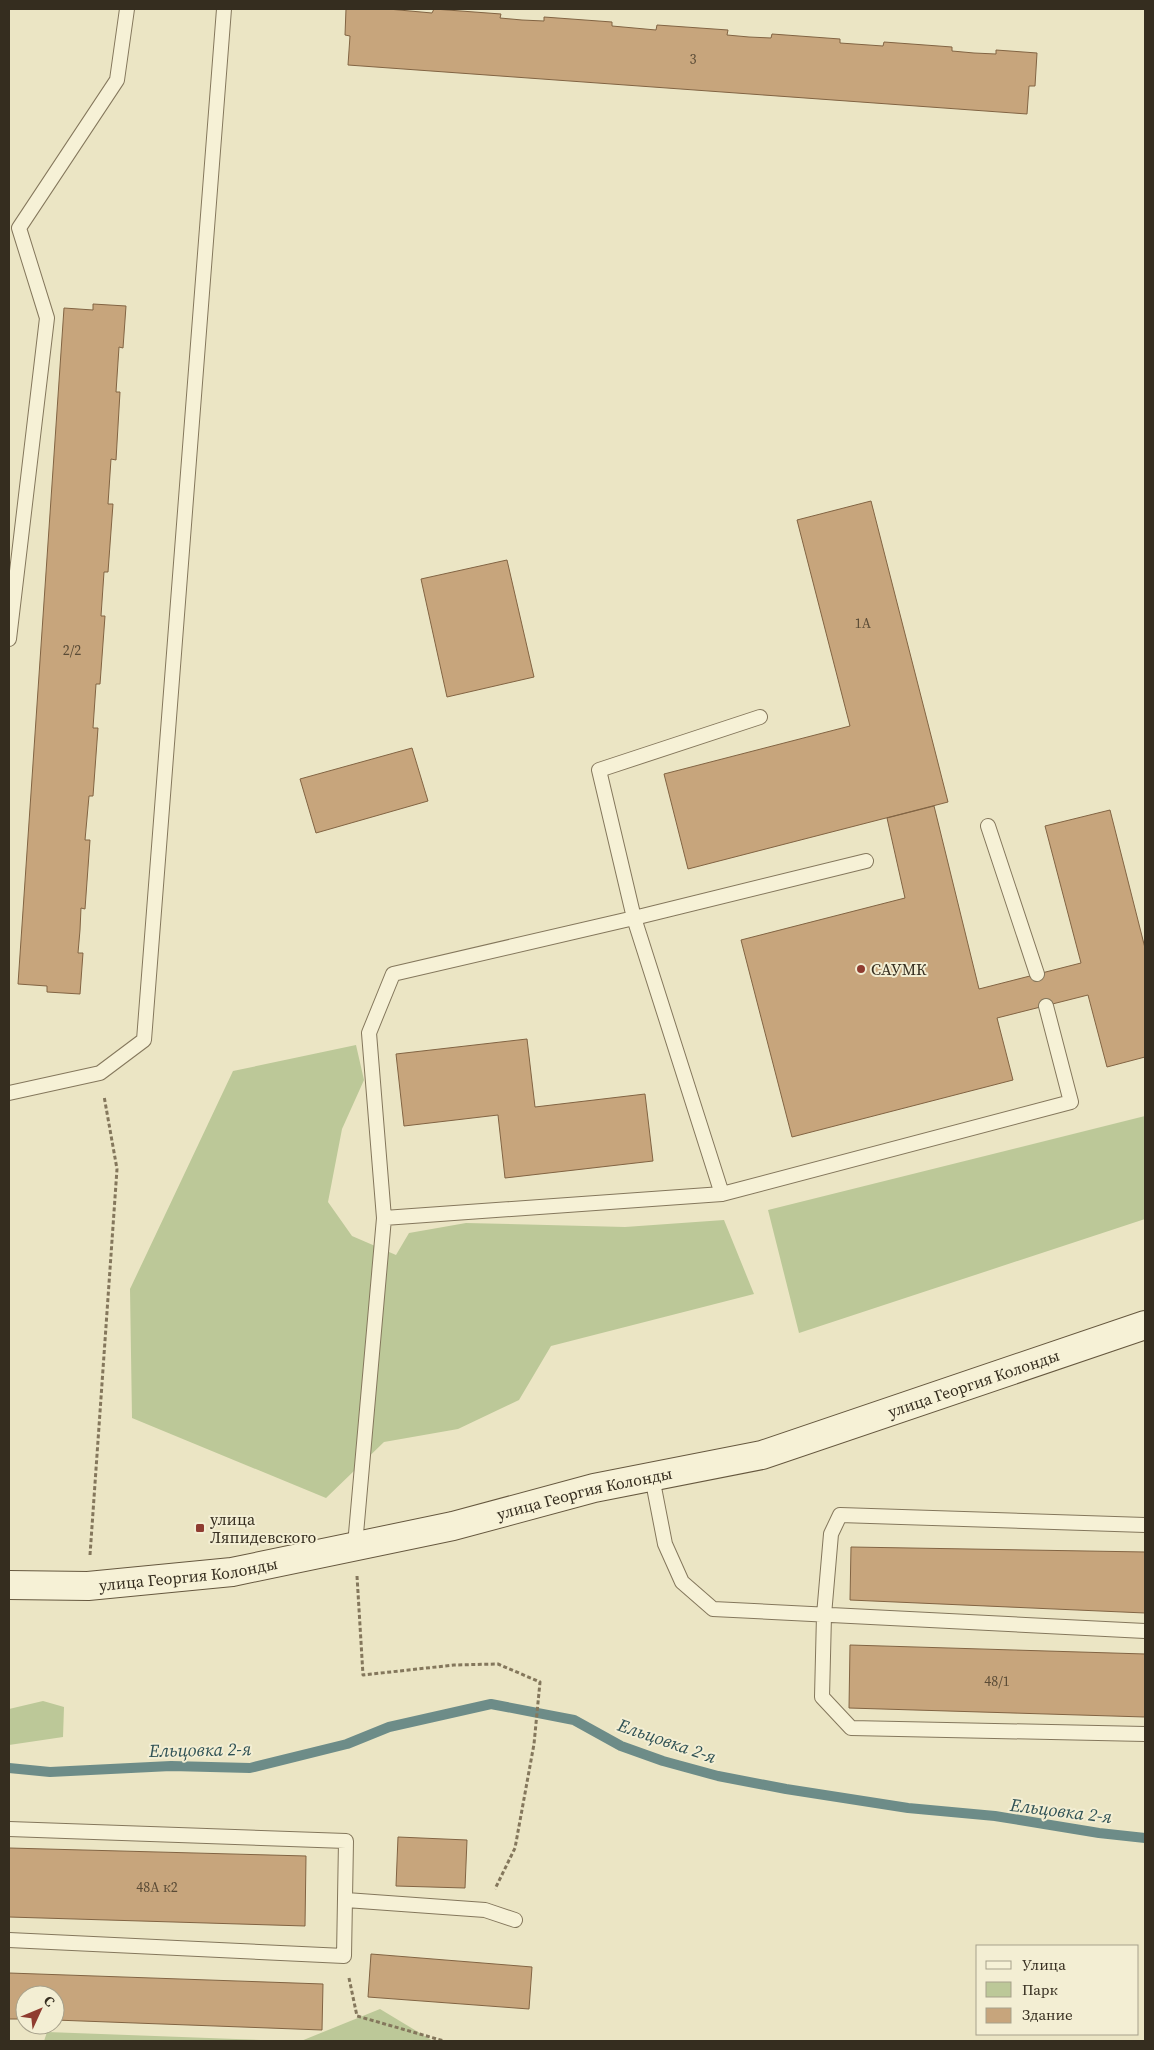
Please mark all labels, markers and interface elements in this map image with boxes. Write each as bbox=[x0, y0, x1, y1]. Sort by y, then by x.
house number: 3 bbox=[690, 49, 697, 69]
house number: 1А bbox=[855, 613, 872, 633]
house number: 2/2 bbox=[63, 640, 81, 660]
place label: САУМК bbox=[871, 958, 927, 980]
marker: САУМК bbox=[855, 963, 867, 975]
street label: улица Георгия Колонды bbox=[885, 1344, 1062, 1423]
street label: улица Георгия Колонды bbox=[494, 1462, 674, 1525]
place label: улица Ляпидевского bbox=[210, 1508, 317, 1548]
marker: улица Ляпидевского bbox=[194, 1522, 206, 1534]
street label: улица Георгия Колонды bbox=[98, 1552, 280, 1596]
house number: 48/1 bbox=[984, 1671, 1010, 1691]
water label: Ельцовка 2-я bbox=[614, 1712, 720, 1769]
water label: Ельцовка 2-я bbox=[148, 1736, 251, 1763]
water label: Ельцовка 2-я bbox=[1008, 1792, 1113, 1829]
house number: 48А к2 bbox=[136, 1877, 178, 1897]
legend bbox=[976, 1945, 1139, 2035]
text: Улица bbox=[1022, 1954, 1066, 1975]
text: Парк bbox=[1022, 1979, 1058, 2000]
north arrow bbox=[15, 1985, 65, 2035]
text: С bbox=[39, 1991, 60, 2011]
text: Здание bbox=[1022, 2004, 1073, 2025]

